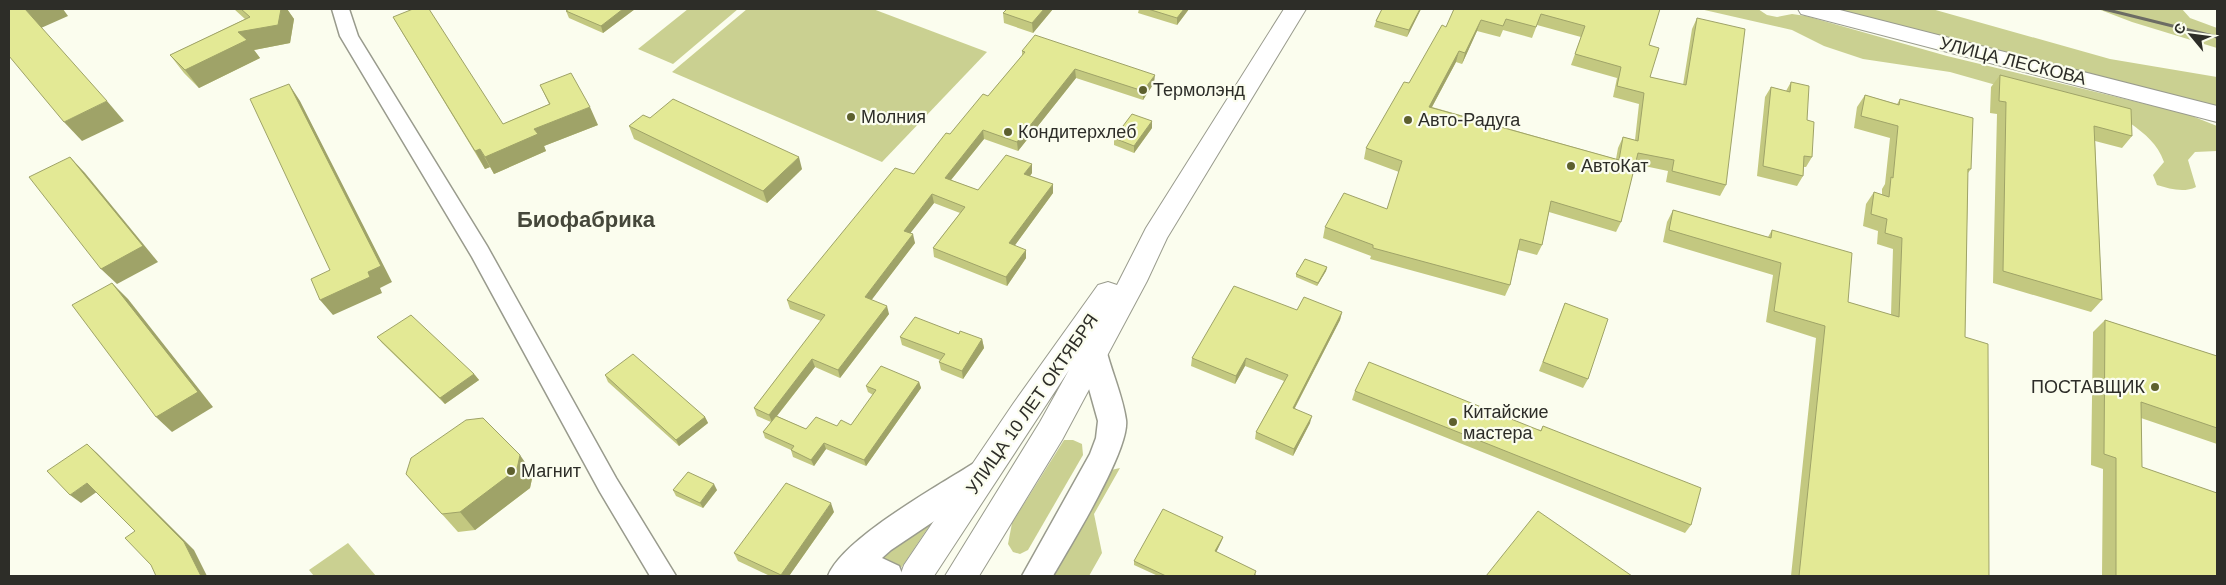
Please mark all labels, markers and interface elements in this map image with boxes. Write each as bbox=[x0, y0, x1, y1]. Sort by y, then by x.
north arrow bbox=[2166, 10, 2216, 60]
text: С bbox=[2170, 20, 2189, 37]
street label: УЛИЦА ЛЕСКОВА bbox=[1938, 33, 2088, 89]
place label: Термолэнд bbox=[1153, 80, 1246, 100]
marker: Термолэнд bbox=[1137, 84, 1149, 96]
place label: Молния bbox=[861, 107, 926, 127]
place label: Авто-Радуга bbox=[1418, 110, 1521, 130]
marker: Молния bbox=[845, 111, 857, 123]
marker: Авто-Радуга bbox=[1402, 114, 1414, 126]
place label: Кондитерхлеб bbox=[1018, 122, 1136, 142]
marker: Кондитерхлеб bbox=[1002, 126, 1014, 138]
place label: АвтоКат bbox=[1581, 156, 1649, 176]
marker: АвтоКат bbox=[1565, 160, 1577, 172]
district label: Биофабрика bbox=[517, 207, 656, 232]
street label: УЛИЦА 10 ЛЕТ ОКТЯБРЯ bbox=[962, 310, 1102, 498]
place label: ПОСТАВЩИК bbox=[2031, 377, 2146, 397]
marker: ПОСТАВЩИК bbox=[2149, 381, 2161, 393]
place label: Китайские мастера bbox=[1463, 402, 1549, 443]
marker: Китайские мастера bbox=[1447, 416, 1459, 428]
place label: Магнит bbox=[521, 461, 581, 481]
marker: Магнит bbox=[505, 465, 517, 477]

